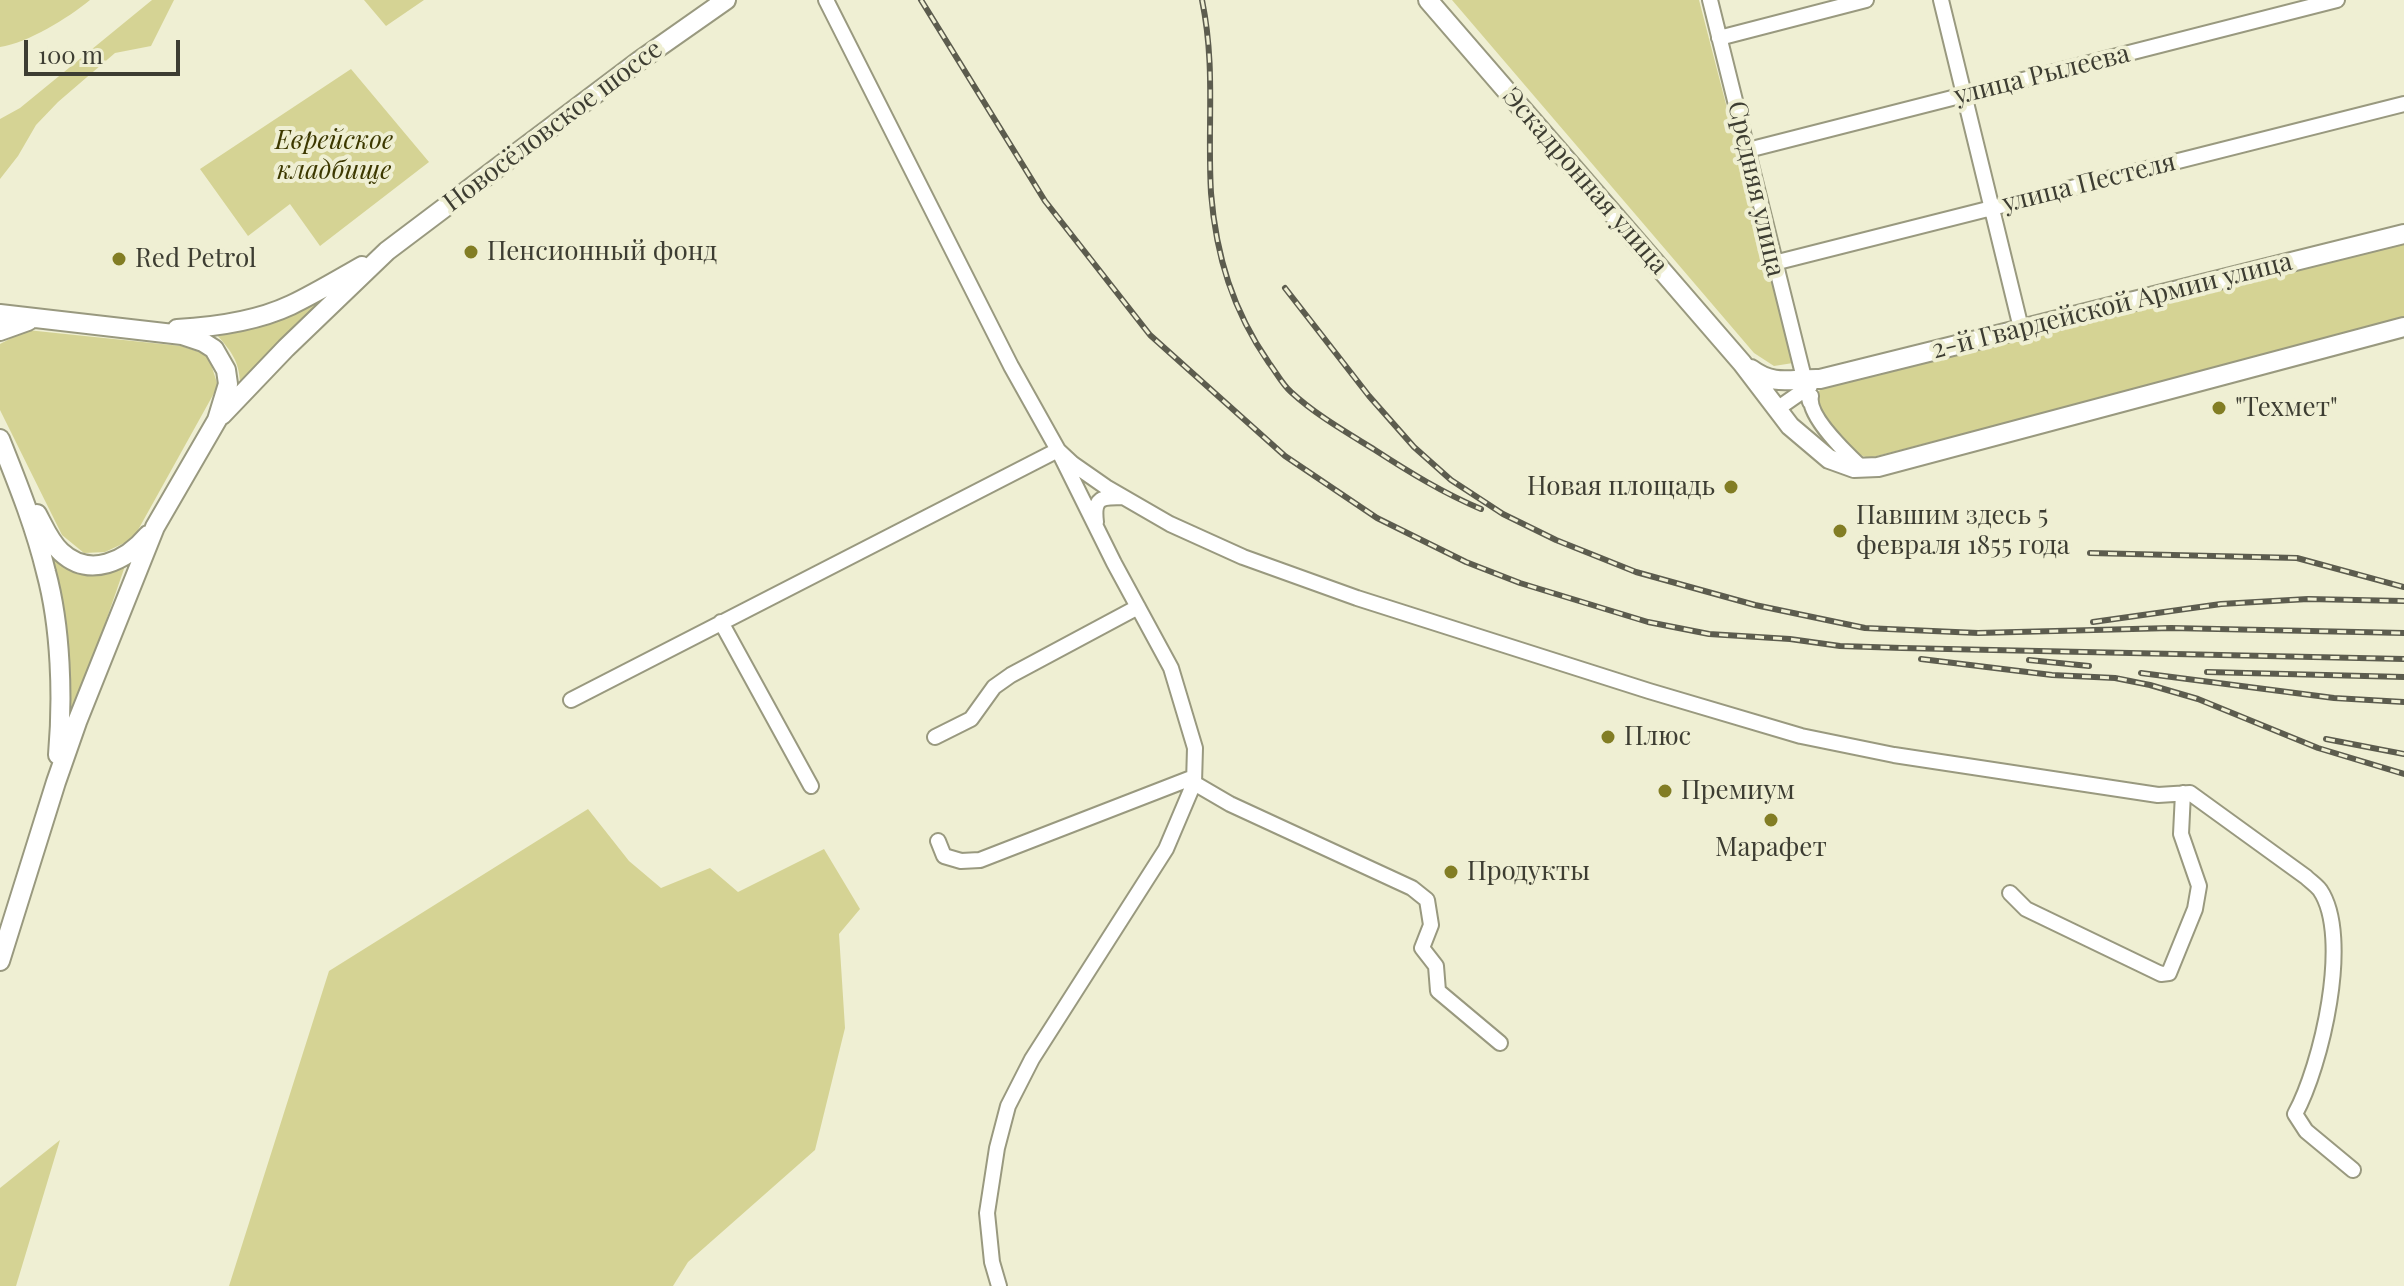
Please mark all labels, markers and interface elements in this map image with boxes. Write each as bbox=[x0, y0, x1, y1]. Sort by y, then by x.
scale bar bbox=[28, 24, 184, 74]
street label: Новосёловское шоссе bbox=[437, 34, 669, 218]
text: 100 m bbox=[38, 38, 103, 70]
street label: улица Рылеева bbox=[1951, 38, 2133, 112]
street label: Эскадронная улица bbox=[1496, 81, 1674, 281]
street label: Средняя улица bbox=[1721, 98, 1791, 280]
park label: Еврейское кладбище bbox=[275, 125, 393, 186]
street label: улица Пестеля bbox=[1999, 146, 2179, 220]
place label: Пенсионный фонд bbox=[487, 236, 717, 268]
place label: Red Petrol bbox=[135, 243, 256, 275]
marker: Пенсионный фонд bbox=[462, 243, 480, 261]
street label: 2-й Гвардейской Армии улица bbox=[1929, 246, 2295, 366]
marker: Red Petrol bbox=[110, 250, 128, 268]
place label: "Техмет" bbox=[2235, 392, 2338, 424]
marker: "Техмет" bbox=[2210, 399, 2228, 417]
place label: Новая площадь bbox=[1527, 471, 1715, 503]
marker: Новая площадь bbox=[1722, 478, 1740, 496]
place label: Павшим здесь 5 февраля 1855 года bbox=[1856, 500, 2070, 562]
marker: Павшим здесь 5 февраля 1855 года bbox=[1831, 522, 1849, 540]
place label: Плюс bbox=[1624, 721, 1691, 753]
marker: Плюс bbox=[1599, 728, 1617, 746]
place label: Премиум bbox=[1681, 775, 1795, 807]
marker: Премиум bbox=[1656, 782, 1674, 800]
marker: Марафет bbox=[1762, 811, 1780, 829]
place label: Марафет bbox=[1715, 832, 1827, 864]
place label: Продукты bbox=[1467, 856, 1590, 888]
marker: Продукты bbox=[1442, 863, 1460, 881]

